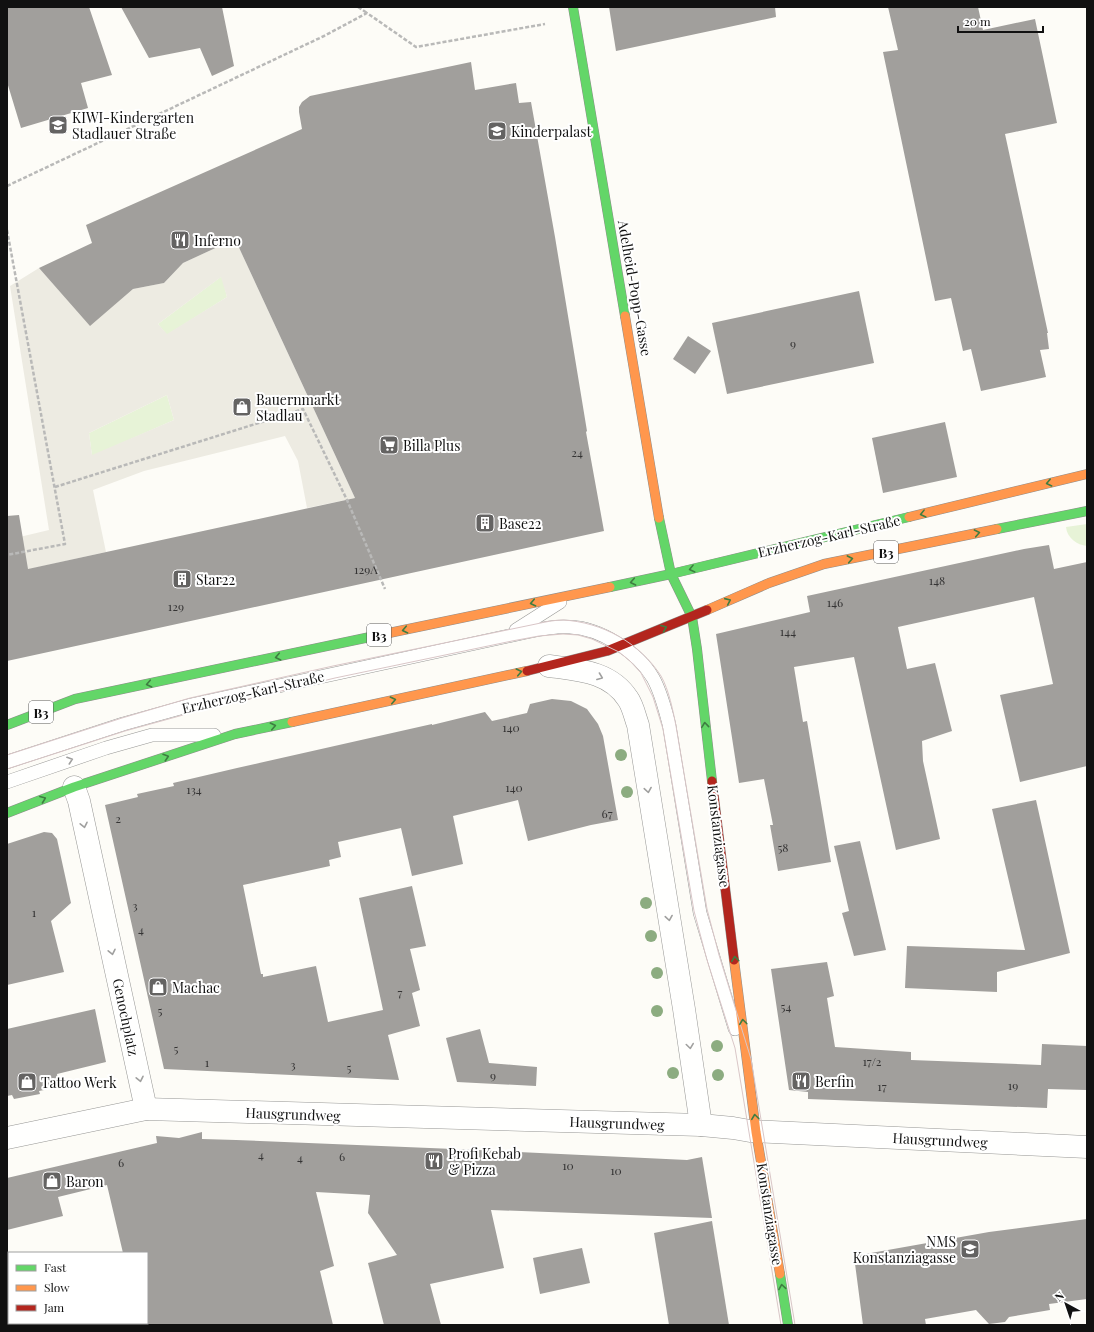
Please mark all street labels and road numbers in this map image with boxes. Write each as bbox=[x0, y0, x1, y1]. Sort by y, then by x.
street label: Adelheid-Popp-Gasse bbox=[614, 218, 656, 357]
street label: Erzherzog-Karl-Straße bbox=[756, 510, 902, 562]
road number: B3 bbox=[874, 541, 898, 563]
road number: B3 bbox=[367, 624, 391, 646]
street label: Erzherzog-Karl-Straße bbox=[180, 666, 326, 718]
road number: B3 bbox=[29, 701, 53, 723]
street label: Konstanziagasse bbox=[703, 784, 735, 888]
street label: Genochplatz bbox=[109, 977, 144, 1058]
street label: Hausgrundweg bbox=[245, 1103, 342, 1125]
street label: Hausgrundweg bbox=[569, 1112, 666, 1134]
street label: Hausgrundweg bbox=[892, 1128, 989, 1152]
street label: Konstanziagasse bbox=[753, 1161, 787, 1267]

